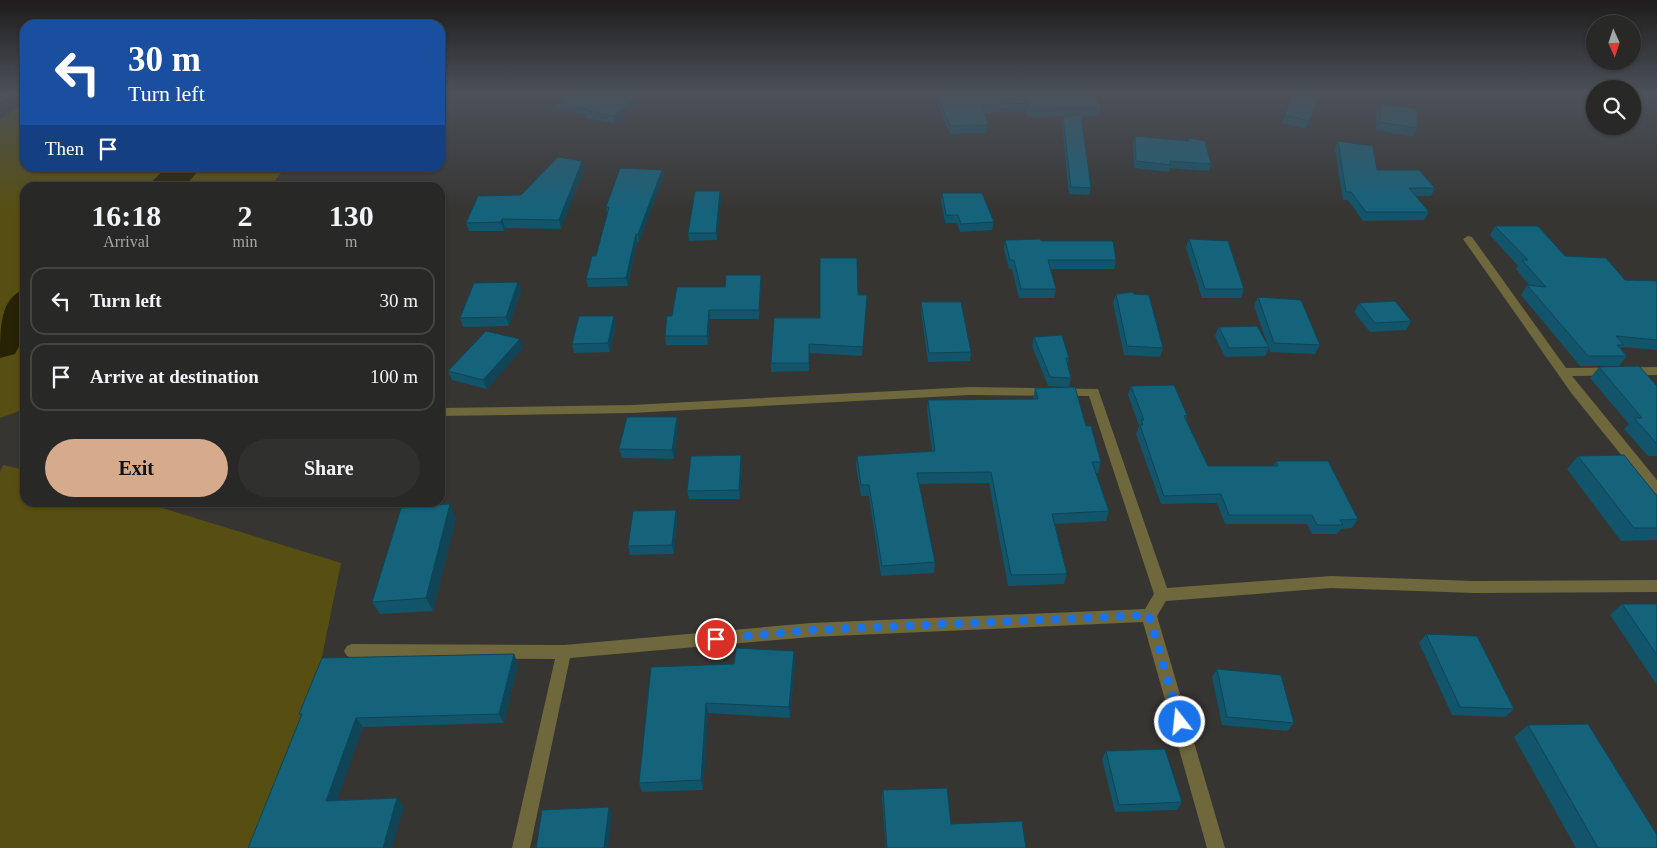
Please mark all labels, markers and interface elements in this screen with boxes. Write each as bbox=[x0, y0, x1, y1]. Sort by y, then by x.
north arrow bbox=[1586, 15, 1641, 70]
map controls bbox=[1586, 15, 1641, 135]
icon: left bbox=[45, 40, 110, 105]
text: 30 m bbox=[128, 40, 201, 79]
button: search bbox=[1586, 80, 1641, 135]
text: Turn left bbox=[128, 81, 205, 106]
icon: arrive bbox=[94, 135, 122, 163]
text: Then bbox=[45, 138, 84, 159]
text: 16:18 bbox=[91, 199, 161, 232]
text: 2 bbox=[237, 199, 252, 232]
text: 130 bbox=[329, 199, 374, 232]
text: Arrival bbox=[103, 233, 149, 250]
text: min bbox=[233, 233, 257, 250]
text: m bbox=[345, 233, 357, 250]
icon: left bbox=[47, 287, 75, 315]
text: Turn left bbox=[90, 290, 162, 311]
text: 30 m bbox=[379, 290, 418, 311]
icon: arrive bbox=[47, 363, 75, 391]
text: Arrive at destination bbox=[90, 366, 259, 387]
text: 100 m bbox=[370, 366, 418, 387]
button: Exit bbox=[45, 439, 228, 497]
button: Share bbox=[238, 439, 420, 497]
pin bbox=[695, 618, 737, 660]
icon: arrive bbox=[702, 625, 730, 653]
position arrow bbox=[1153, 695, 1205, 747]

